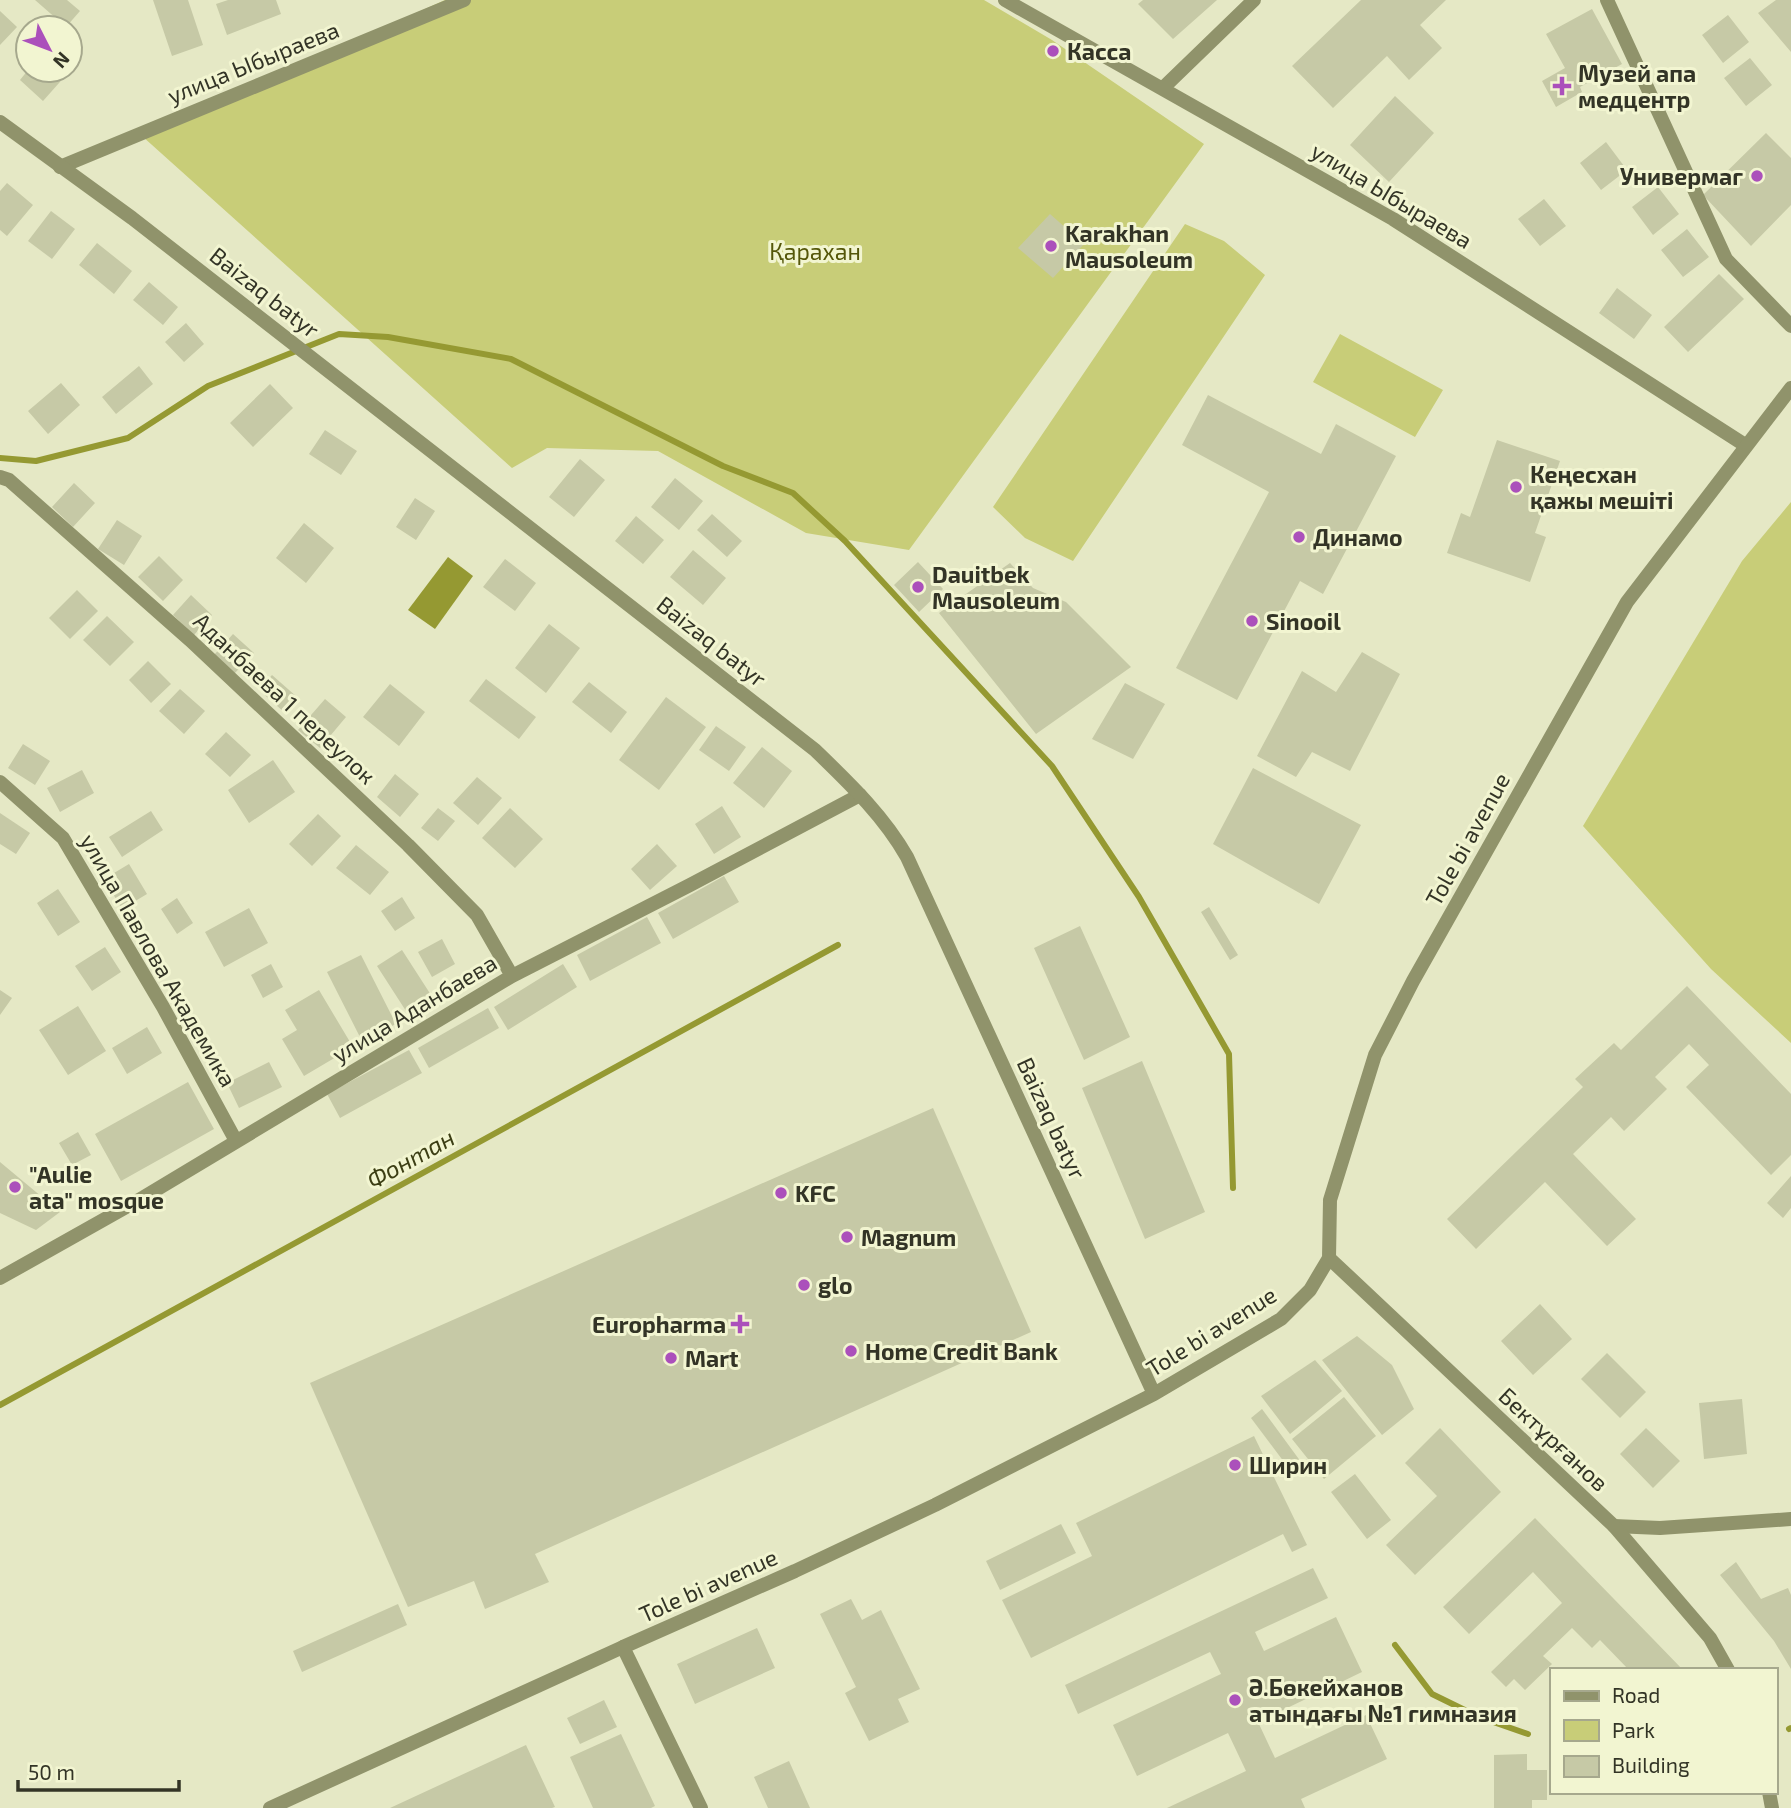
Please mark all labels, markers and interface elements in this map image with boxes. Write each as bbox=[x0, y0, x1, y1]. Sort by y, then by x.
north arrow bbox=[14, 14, 84, 84]
street label: улица Ыбыраева bbox=[163, 15, 343, 110]
place label: Касса bbox=[1067, 37, 1131, 65]
marker: Касса bbox=[1045, 43, 1061, 59]
text: N bbox=[49, 48, 75, 74]
place label: Музей апа медцентр bbox=[1578, 59, 1696, 113]
marker: Музей апа медцентр bbox=[1552, 76, 1572, 96]
street label: улица Ыбыраева bbox=[1306, 136, 1477, 255]
place label: Универмаг bbox=[1620, 162, 1743, 190]
marker: Универмаг bbox=[1749, 168, 1765, 184]
place label: Karakhan Mausoleum bbox=[1065, 219, 1193, 273]
park label: Қарахан bbox=[769, 237, 861, 265]
marker: Karakhan Mausoleum bbox=[1043, 238, 1059, 254]
street label: Baizaq batyr bbox=[205, 241, 325, 343]
place label: Кеңесхан қажы мешіті bbox=[1530, 460, 1674, 514]
marker: Кеңесхан қажы мешіті bbox=[1508, 479, 1524, 495]
place label: Динамо bbox=[1313, 523, 1403, 551]
marker: Динамо bbox=[1291, 529, 1307, 545]
place label: Dauitbek Mausoleum bbox=[932, 560, 1060, 614]
marker: Dauitbek Mausoleum bbox=[910, 579, 926, 595]
street label: Baizaq batyr bbox=[652, 590, 772, 692]
street label: Аданбаева 1 переулок bbox=[188, 606, 382, 790]
place label: Sinooil bbox=[1266, 607, 1341, 635]
marker: Sinooil bbox=[1244, 613, 1260, 629]
street label: Tole bi avenue bbox=[1419, 768, 1515, 910]
street label: улица Павлова Академика bbox=[74, 828, 243, 1092]
street label: улица Аданбаева bbox=[327, 948, 502, 1069]
street label: Baizaq batyr bbox=[1012, 1053, 1092, 1183]
water label: Фонтан bbox=[361, 1122, 459, 1194]
place label: "Aulie ata" mosque bbox=[29, 1160, 164, 1214]
marker: "Aulie ata" mosque bbox=[7, 1179, 23, 1195]
place label: KFC bbox=[795, 1179, 836, 1207]
marker: KFC bbox=[773, 1185, 789, 1201]
place label: Magnum bbox=[861, 1223, 956, 1251]
marker: Magnum bbox=[839, 1229, 855, 1245]
place label: glo bbox=[818, 1271, 852, 1299]
marker: glo bbox=[796, 1277, 812, 1293]
street label: Tole bi avenue bbox=[1141, 1280, 1281, 1382]
place label: Europharma bbox=[592, 1310, 726, 1338]
marker: Europharma bbox=[732, 1316, 748, 1332]
place label: Home Credit Bank bbox=[865, 1337, 1058, 1365]
marker: Home Credit Bank bbox=[843, 1343, 859, 1359]
place label: Mart bbox=[685, 1344, 738, 1372]
marker: Mart bbox=[663, 1350, 679, 1366]
street label: Бектұрғанов bbox=[1494, 1381, 1614, 1497]
place label: Ширин bbox=[1249, 1451, 1327, 1479]
marker: Ширин bbox=[1227, 1457, 1243, 1473]
street label: Tole bi avenue bbox=[635, 1542, 781, 1628]
legend bbox=[1550, 1668, 1777, 1794]
place label: Ә.Бөкейханов атындағы №1 гимназия bbox=[1249, 1673, 1517, 1727]
text: Road bbox=[1612, 1682, 1660, 1707]
marker: Ә.Бөкейханов атындағы №1 гимназия bbox=[1227, 1692, 1243, 1708]
text: Park bbox=[1612, 1717, 1655, 1742]
scale bar bbox=[18, 1748, 178, 1792]
text: Building bbox=[1612, 1752, 1690, 1777]
text: 50 m bbox=[28, 1759, 75, 1784]

